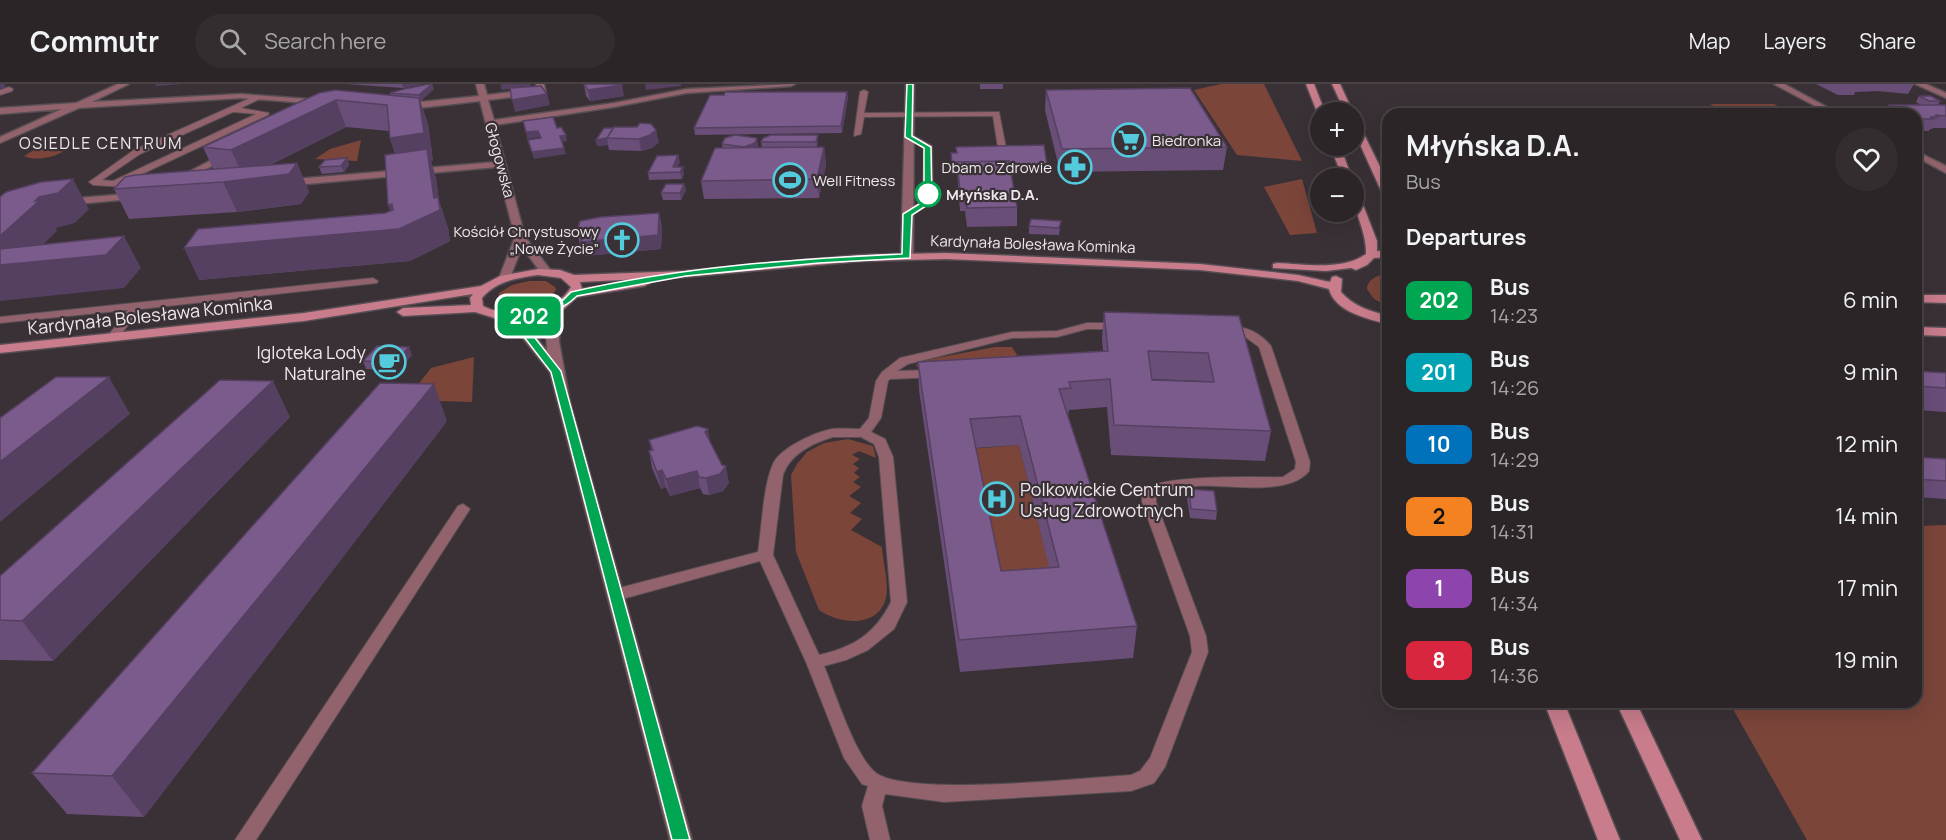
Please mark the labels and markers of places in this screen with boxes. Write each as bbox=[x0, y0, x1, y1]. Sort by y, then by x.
supermarket icon: Biedronka bbox=[1111, 122, 1147, 158]
place label: Biedronka bbox=[1152, 130, 1221, 151]
pharmacy icon: Dbam o Zdrowie bbox=[1057, 149, 1093, 185]
place label: Dbam o Zdrowie bbox=[941, 157, 1052, 178]
sports icon: Well Fitness bbox=[772, 162, 808, 198]
place label: Well Fitness bbox=[813, 170, 895, 191]
marker: Młyńska D.A. bbox=[915, 181, 941, 207]
place label: Młyńska D.A. bbox=[946, 184, 1039, 205]
place label: Kościół Chrystusowy „Nowe Życie” bbox=[453, 221, 599, 259]
church icon: Kościół Chrystusowy „Nowe Życie” bbox=[604, 222, 640, 258]
place label: Igloteka Lody Naturalne bbox=[256, 340, 366, 385]
cafe icon: Igloteka Lody Naturalne bbox=[371, 344, 407, 380]
place label: Polkowickie Centrum Usług Zdrowotnych bbox=[1020, 477, 1193, 522]
hospital icon: Polkowickie Centrum Usług Zdrowotnych bbox=[979, 481, 1015, 517]

